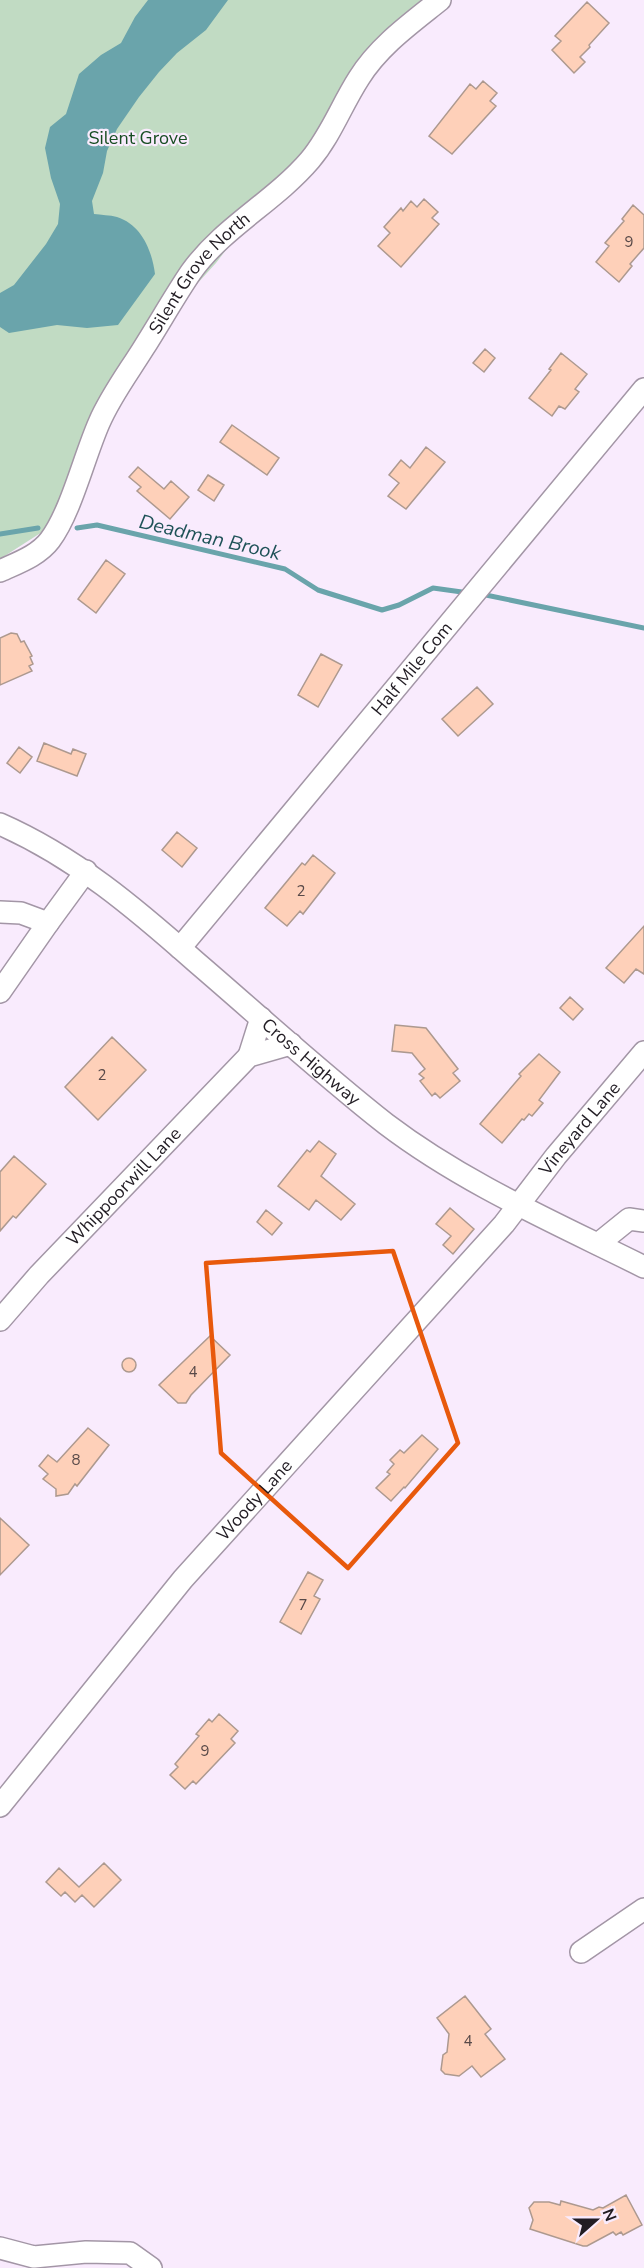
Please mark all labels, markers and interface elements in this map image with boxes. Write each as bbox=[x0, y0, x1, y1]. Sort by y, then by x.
park label: Silent Grove bbox=[88, 126, 188, 150]
street label: Silent Grove North bbox=[143, 207, 255, 339]
house number: 9 bbox=[624, 232, 634, 252]
water label: Deadman Brook bbox=[136, 508, 284, 567]
street label: Half Mile Com bbox=[366, 617, 458, 721]
house number: 2 bbox=[296, 881, 306, 901]
street label: Cross Highway bbox=[257, 1013, 366, 1111]
house number: 2 bbox=[97, 1065, 107, 1085]
street label: Vineyard Lane bbox=[533, 1077, 626, 1181]
street label: Whippoorwill Lane bbox=[61, 1122, 186, 1251]
house number: 4 bbox=[188, 1362, 198, 1382]
house number: 8 bbox=[71, 1450, 81, 1470]
street label: Woody Lane bbox=[211, 1454, 298, 1546]
house number: 7 bbox=[298, 1595, 308, 1615]
house number: 9 bbox=[200, 1741, 210, 1761]
house number: 4 bbox=[463, 2031, 473, 2051]
north arrow bbox=[566, 2190, 626, 2250]
text: N bbox=[597, 2205, 621, 2225]

